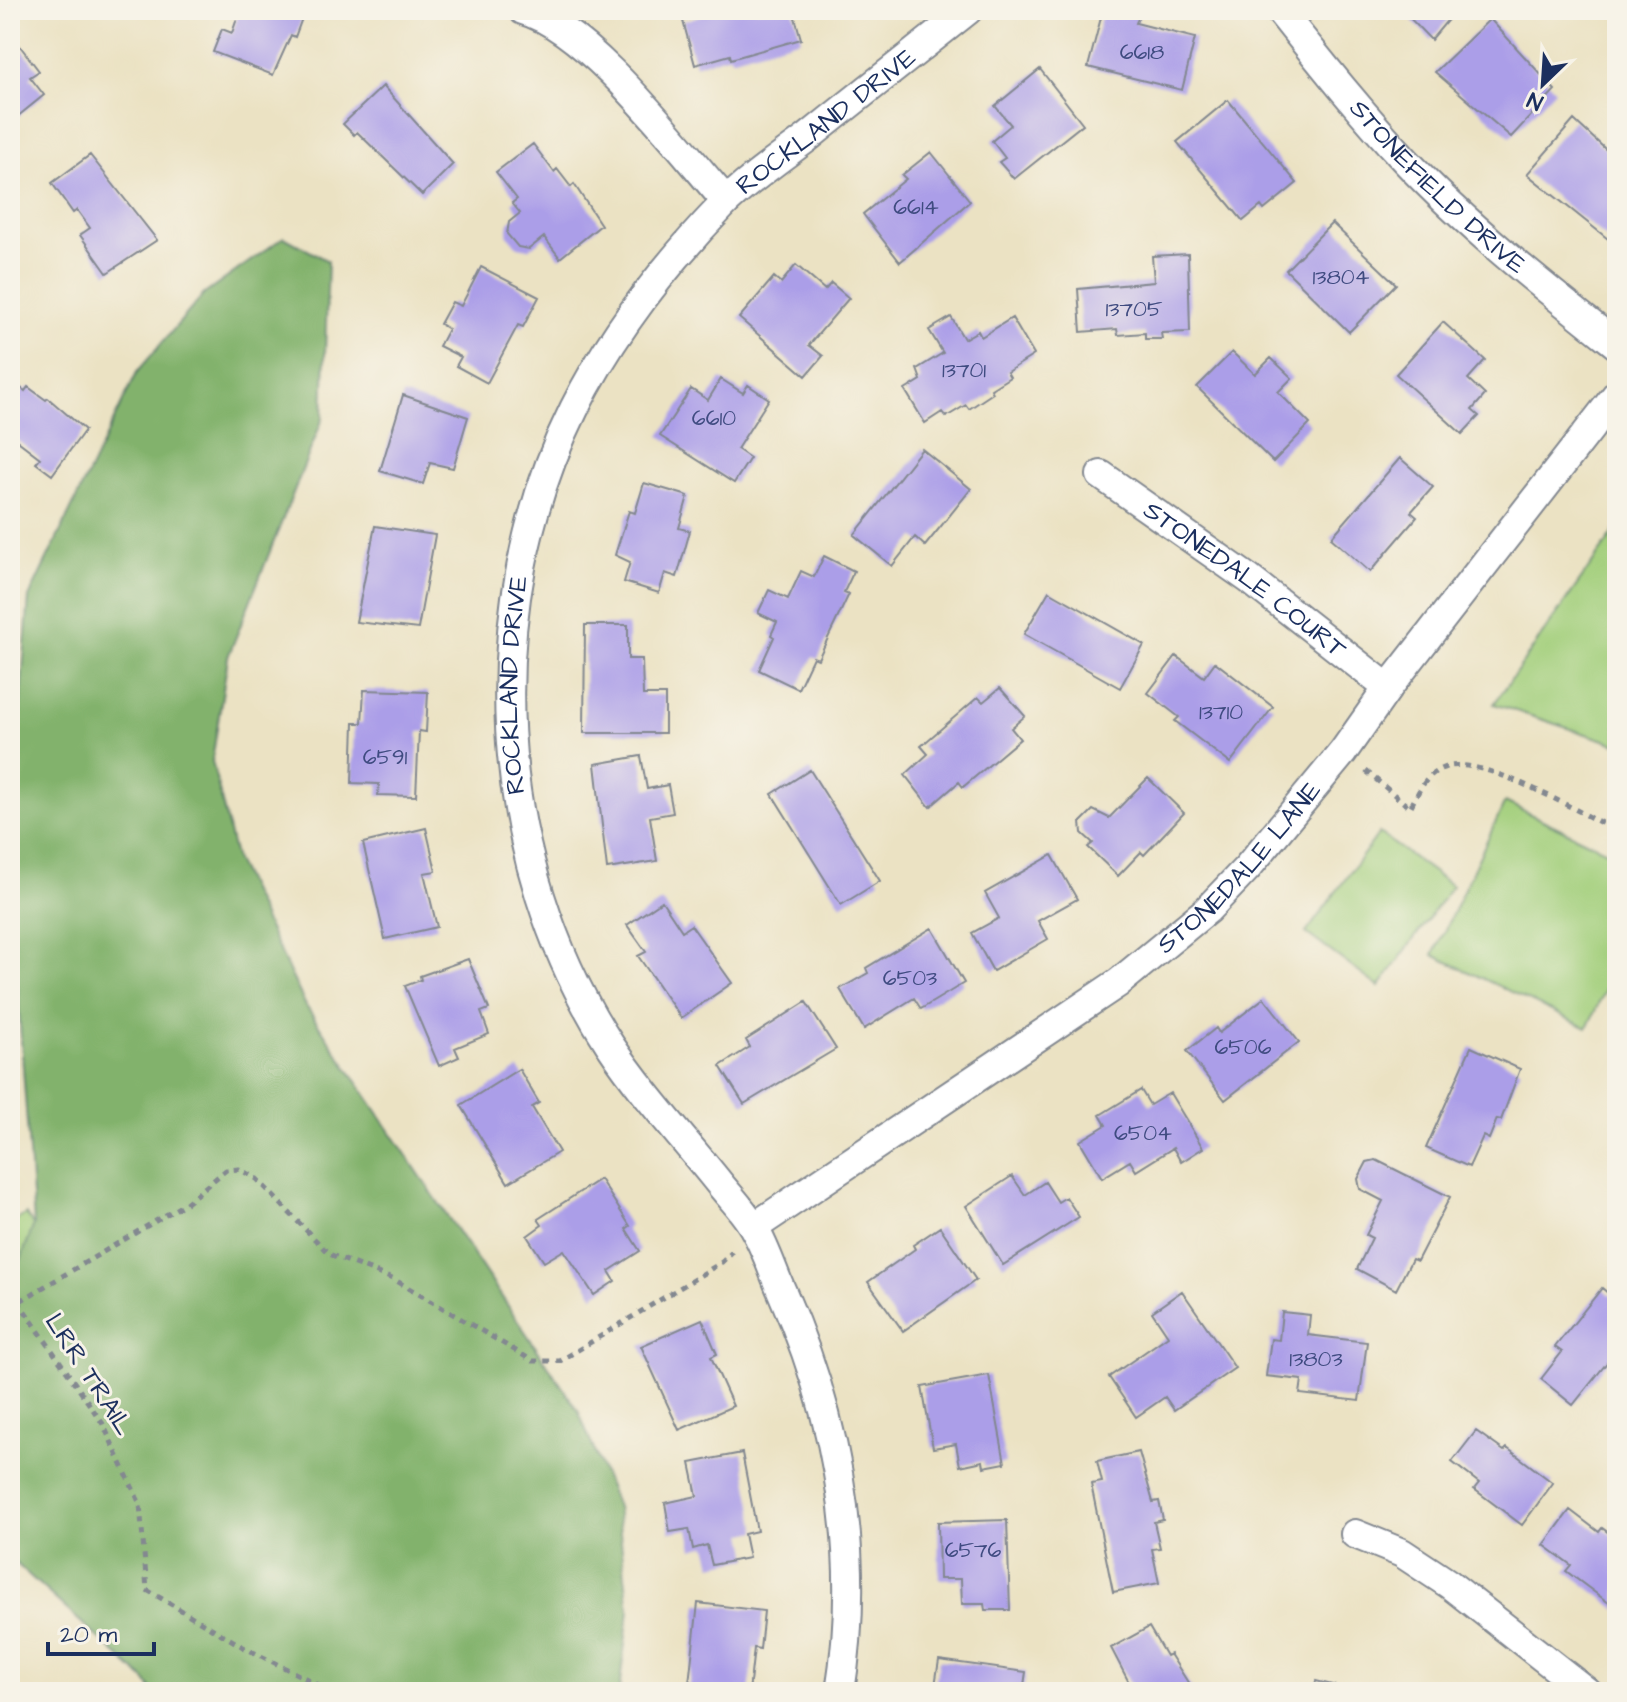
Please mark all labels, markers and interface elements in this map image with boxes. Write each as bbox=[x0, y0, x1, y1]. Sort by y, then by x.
house number: 6618 bbox=[1120, 37, 1164, 68]
street label: ROCKLAND DRIVE bbox=[728, 40, 924, 203]
north arrow bbox=[1503, 44, 1583, 124]
street label: STONEFIELD DRIVE bbox=[1344, 93, 1536, 279]
house number: 6614 bbox=[893, 192, 939, 223]
house number: 13804 bbox=[1312, 262, 1370, 293]
house number: 13705 bbox=[1106, 294, 1163, 325]
house number: 13701 bbox=[942, 355, 986, 386]
house number: 6610 bbox=[692, 403, 736, 434]
street label: STONEDALE COURT bbox=[1136, 492, 1355, 667]
street label: ROCKLAND DRIVE bbox=[491, 573, 537, 797]
house number: 13710 bbox=[1199, 697, 1243, 728]
house number: 6591 bbox=[363, 742, 408, 773]
street label: STONEDALE LANE bbox=[1149, 774, 1329, 962]
house number: 6503 bbox=[883, 963, 937, 994]
house number: 6506 bbox=[1214, 1032, 1272, 1063]
house number: 6504 bbox=[1114, 1118, 1172, 1149]
street label: LRR TRAIL bbox=[36, 1306, 142, 1442]
house number: 13803 bbox=[1289, 1344, 1343, 1375]
house number: 6576 bbox=[945, 1535, 1002, 1566]
scale bar bbox=[48, 1606, 154, 1656]
text: 20 m bbox=[60, 1618, 117, 1652]

